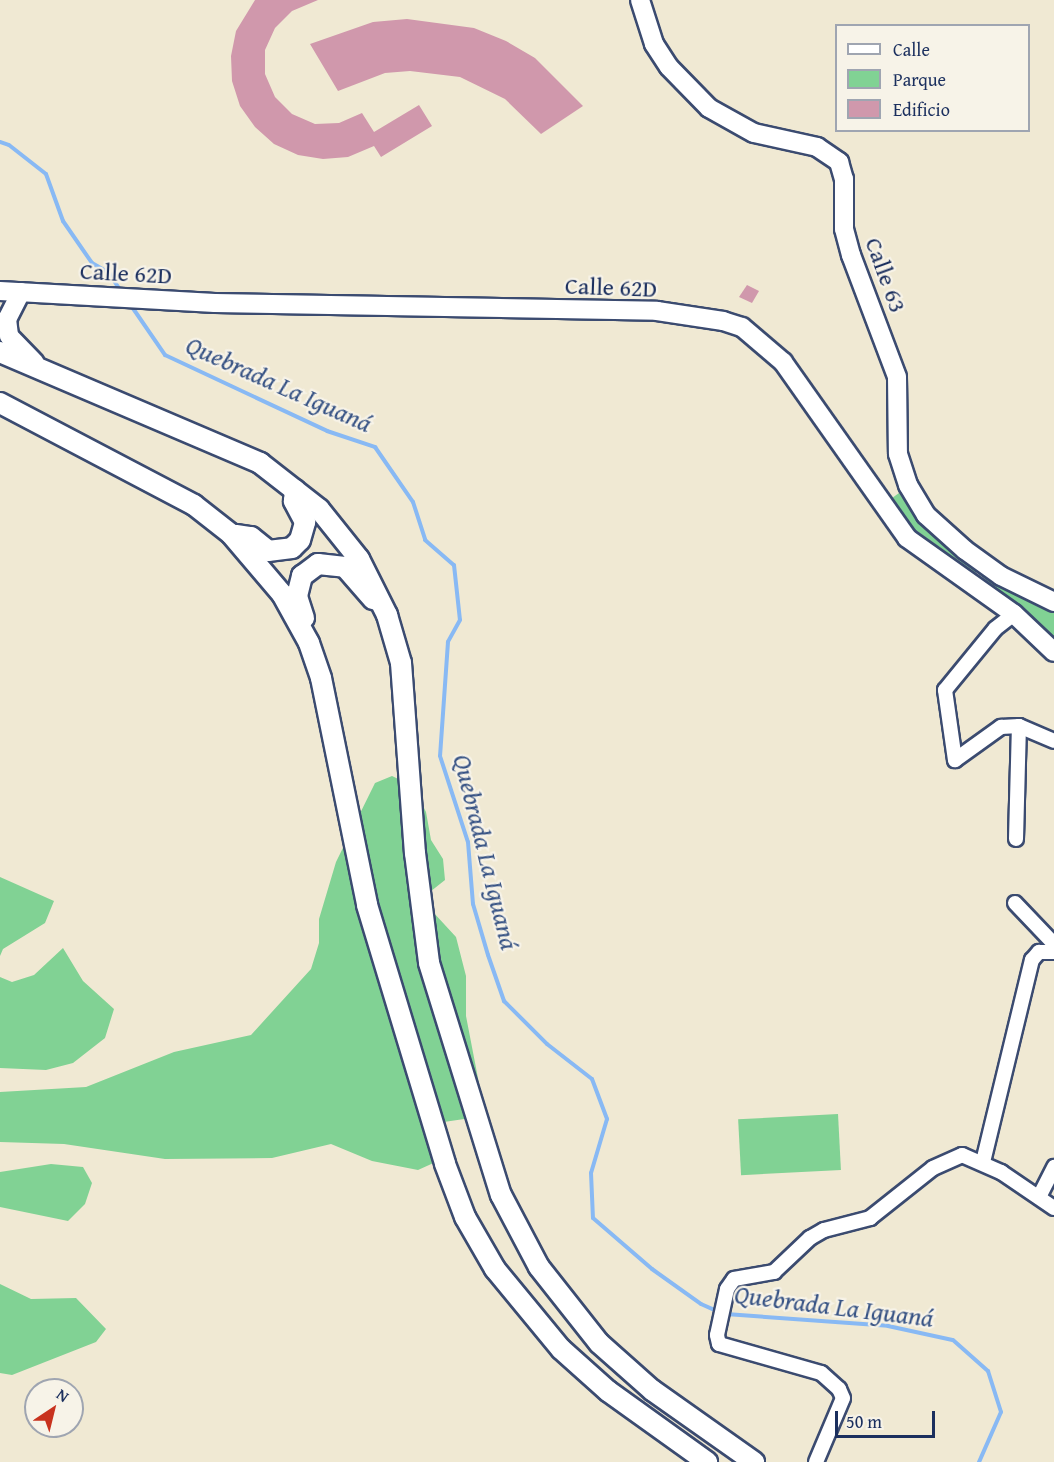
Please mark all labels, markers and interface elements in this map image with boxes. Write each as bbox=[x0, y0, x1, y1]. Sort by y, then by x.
legend bbox=[835, 24, 1030, 132]
text: Calle bbox=[893, 36, 930, 63]
text: Parque bbox=[893, 66, 946, 93]
text: Edificio bbox=[893, 96, 950, 123]
street label: Calle 63 bbox=[859, 234, 913, 316]
street label: Calle 62D bbox=[79, 256, 173, 290]
street label: Calle 62D bbox=[564, 271, 658, 303]
water label: Quebrada La Iguaná bbox=[181, 329, 377, 439]
water label: Quebrada La Iguaná bbox=[447, 751, 525, 953]
water label: Quebrada La Iguaná bbox=[733, 1278, 935, 1334]
north arrow bbox=[24, 1378, 84, 1438]
text: N bbox=[52, 1382, 74, 1408]
scale bar bbox=[838, 1399, 938, 1437]
text: 50 m bbox=[846, 1408, 882, 1435]

